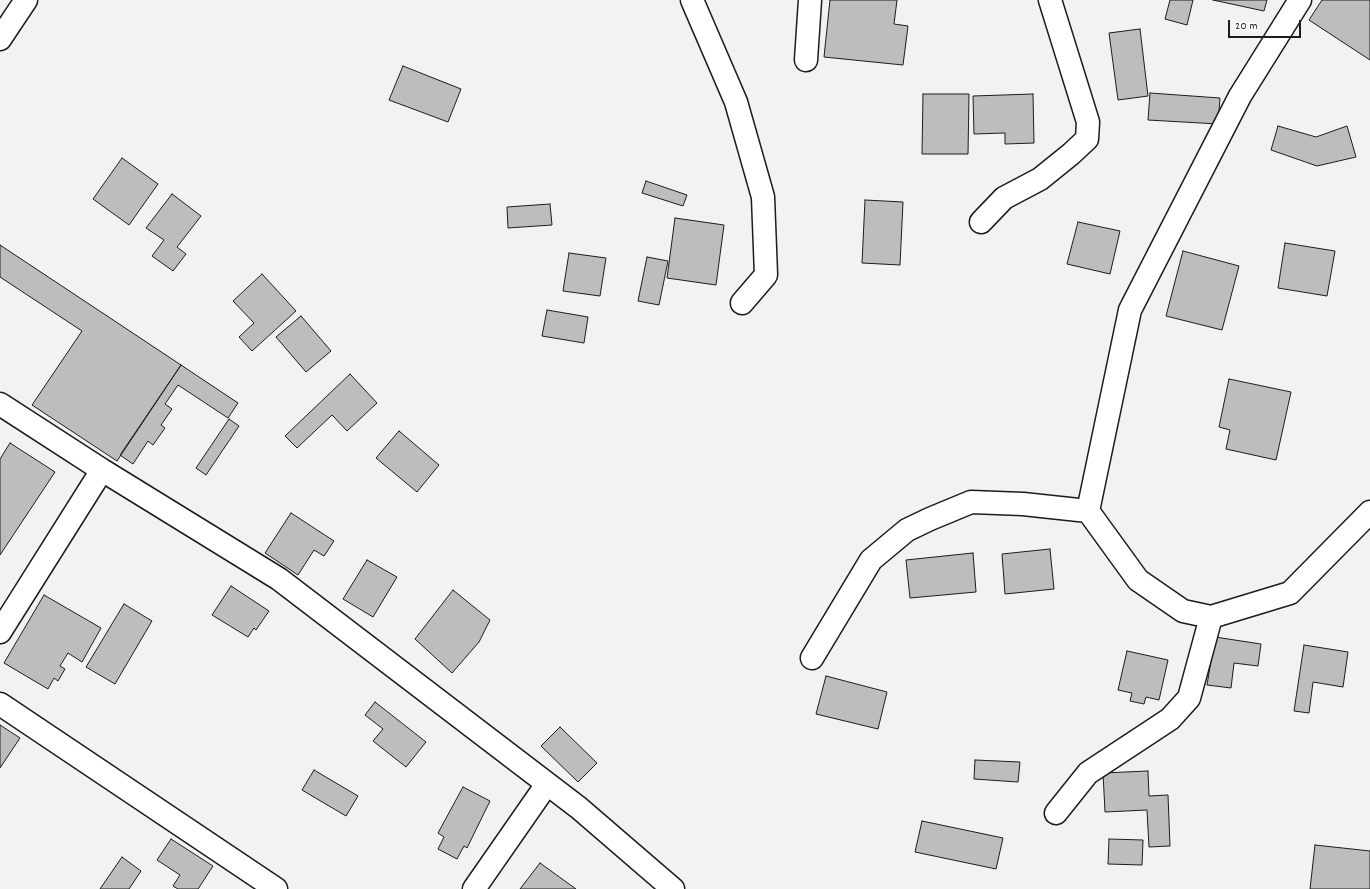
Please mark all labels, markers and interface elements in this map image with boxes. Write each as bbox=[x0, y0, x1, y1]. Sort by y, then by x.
scale bar bbox=[1230, 12, 1303, 38]
text: 20 m bbox=[1235, 18, 1258, 35]

